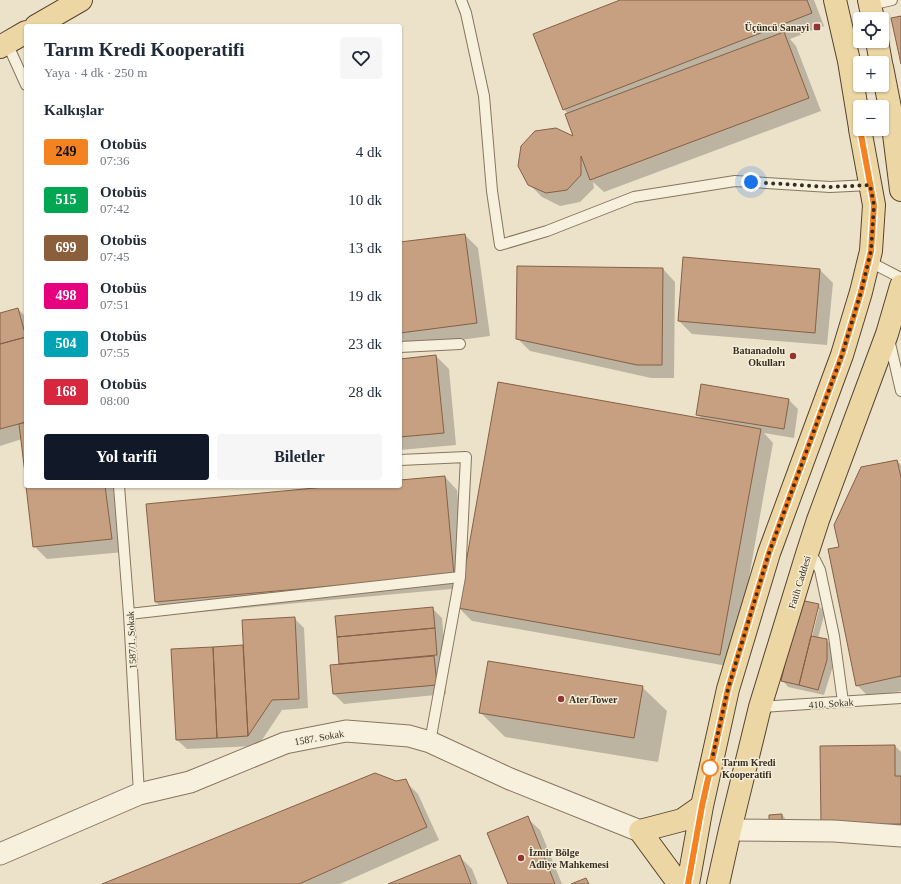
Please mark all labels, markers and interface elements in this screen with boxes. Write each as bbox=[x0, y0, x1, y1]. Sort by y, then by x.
map controls bbox=[853, 12, 889, 136]
button: locate bbox=[853, 12, 889, 48]
place label: Üçüncü Sanayi bbox=[745, 21, 809, 33]
marker: Üçüncü Sanayi bbox=[812, 22, 822, 32]
button: heart bbox=[340, 37, 382, 79]
text: Tarım Kredi Kooperatifi bbox=[44, 39, 245, 60]
button: + bbox=[853, 56, 889, 92]
text: Yaya · 4 dk · 250 m bbox=[44, 65, 147, 80]
button: − bbox=[853, 100, 889, 136]
text: Kalkışlar bbox=[44, 102, 104, 118]
text: Otobüs bbox=[100, 136, 147, 152]
text: 249 bbox=[56, 144, 77, 159]
text: 4 dk bbox=[356, 144, 382, 160]
text: 07:36 bbox=[100, 153, 130, 168]
your location bbox=[741, 172, 761, 192]
text: Otobüs bbox=[100, 184, 147, 200]
text: 515 bbox=[56, 192, 77, 207]
text: 10 dk bbox=[348, 192, 382, 208]
text: 07:42 bbox=[100, 201, 130, 216]
text: Otobüs bbox=[100, 232, 147, 248]
text: 699 bbox=[56, 240, 77, 255]
text: 13 dk bbox=[348, 240, 382, 256]
text: 07:45 bbox=[100, 249, 130, 264]
text: Otobüs bbox=[100, 280, 147, 296]
text: 498 bbox=[56, 288, 77, 303]
text: 19 dk bbox=[348, 288, 382, 304]
text: 07:51 bbox=[100, 297, 130, 312]
text: Otobüs bbox=[100, 328, 147, 344]
text: 504 bbox=[56, 336, 77, 351]
text: 23 dk bbox=[348, 336, 382, 352]
text: 07:55 bbox=[100, 345, 130, 360]
place label: Batıanadolu Okulları bbox=[733, 345, 785, 368]
marker: Batıanadolu Okulları bbox=[788, 351, 798, 361]
text: Otobüs bbox=[100, 376, 147, 392]
text: 168 bbox=[56, 384, 77, 399]
text: 28 dk bbox=[348, 384, 382, 400]
text: 08:00 bbox=[100, 393, 130, 408]
button: Yol tarifi bbox=[44, 434, 209, 480]
button: Biletler bbox=[217, 434, 382, 480]
street label: Fatih Caddesi bbox=[786, 554, 813, 610]
street label: 1587/1. Sokak bbox=[124, 611, 139, 669]
marker: Ater Tower bbox=[556, 694, 566, 704]
place label: Ater Tower bbox=[569, 694, 618, 705]
street label: 410. Sokak bbox=[808, 696, 854, 711]
street label: 1587. Sokak bbox=[294, 728, 345, 747]
place label: Tarım Kredi Kooperatifi bbox=[722, 757, 776, 780]
marker: Tarım Kredi Kooperatifi bbox=[701, 759, 719, 777]
place label: İzmir Bölge Adliye Mahkemesi bbox=[529, 847, 609, 870]
marker: İzmir Bölge Adliye Mahkemesi bbox=[516, 853, 526, 863]

